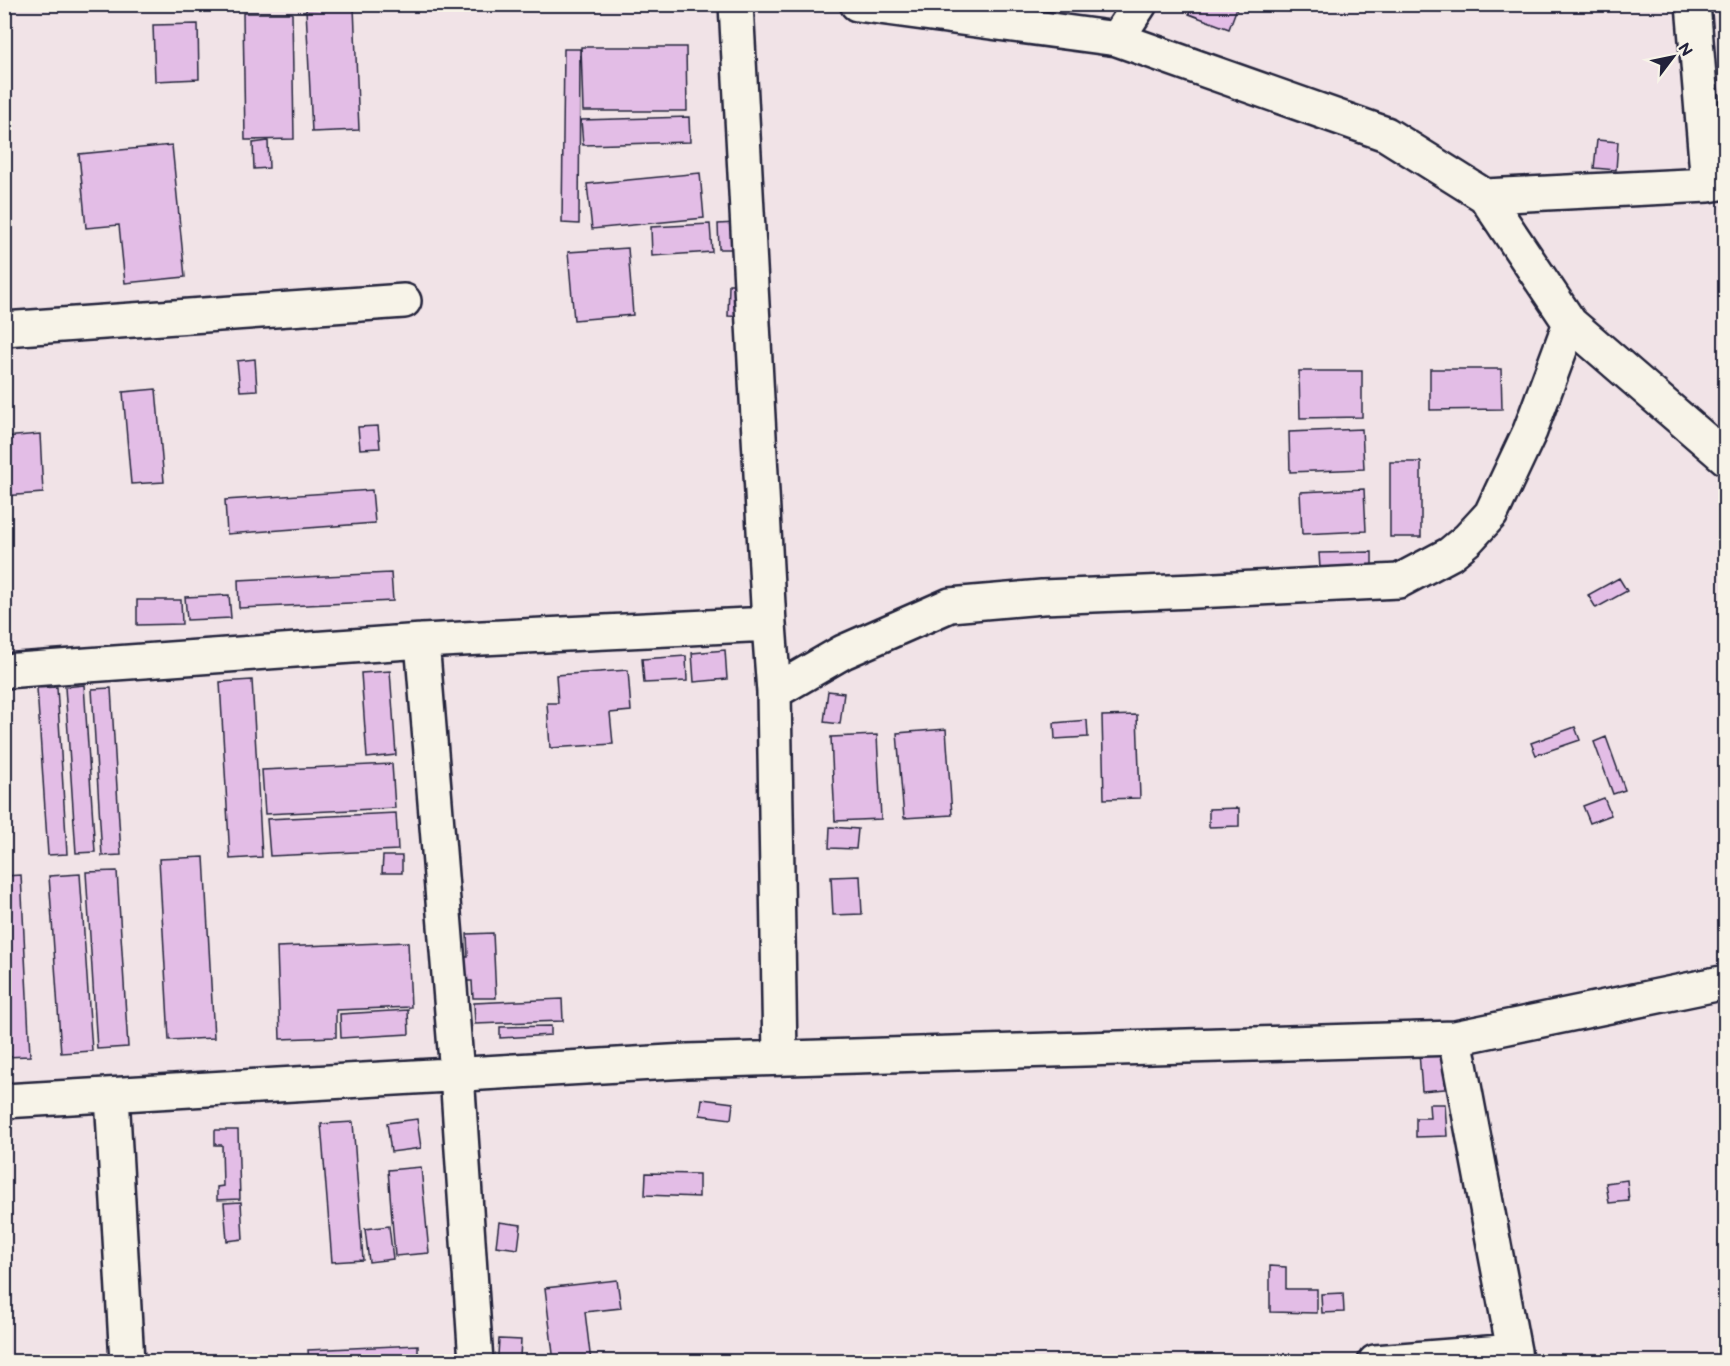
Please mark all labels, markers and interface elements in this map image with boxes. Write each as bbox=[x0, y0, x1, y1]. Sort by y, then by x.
north arrow bbox=[1643, 27, 1703, 87]
text: N bbox=[1673, 40, 1696, 60]

